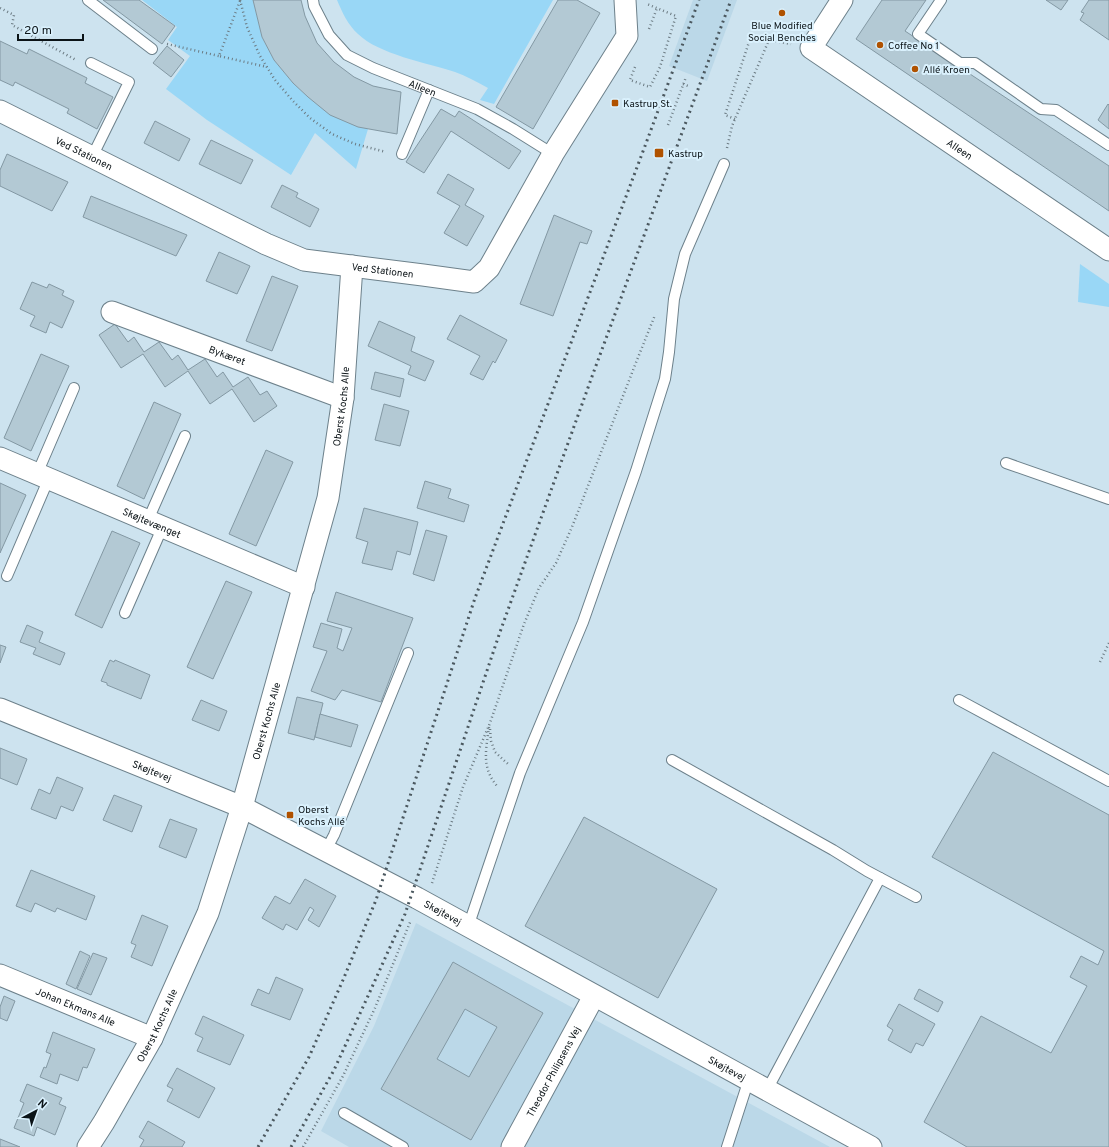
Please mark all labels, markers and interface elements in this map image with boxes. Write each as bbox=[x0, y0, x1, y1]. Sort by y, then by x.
marker: Blue Modified Social Benches bbox=[777, 8, 787, 18]
scale bar bbox=[18, 16, 83, 42]
place label: Blue Modified Social Benches bbox=[748, 20, 816, 45]
text: 20 m bbox=[24, 23, 52, 39]
marker: Coffee No 1 bbox=[875, 40, 885, 50]
place label: Coffee No 1 bbox=[888, 40, 939, 53]
marker: Allé Kroen bbox=[910, 64, 920, 74]
place label: Allé Kroen bbox=[923, 64, 970, 77]
street label: Alleen bbox=[406, 78, 438, 100]
marker: Kastrup St. bbox=[610, 98, 620, 108]
place label: Kastrup St. bbox=[623, 98, 672, 111]
street label: Ved Stationen bbox=[53, 135, 114, 174]
street label: Alleen bbox=[943, 137, 975, 164]
marker: Kastrup bbox=[653, 147, 665, 159]
place label: Kastrup bbox=[668, 148, 703, 161]
street label: Ved Stationen bbox=[351, 261, 414, 282]
street label: Bykæret bbox=[207, 344, 247, 369]
street label: Oberst Kochs Alle bbox=[331, 366, 353, 447]
street label: Skøjtevænget bbox=[120, 506, 183, 542]
street label: Oberst Kochs Alle bbox=[250, 681, 284, 762]
street label: Skøjtevej bbox=[130, 758, 173, 786]
place label: Oberst Kochs Allé bbox=[298, 804, 345, 829]
marker: Oberst Kochs Allé bbox=[285, 810, 295, 820]
street label: Skøjtevej bbox=[421, 898, 463, 929]
street label: Johan Ekmans Alle bbox=[33, 985, 117, 1030]
street label: Oberst Kochs Alle bbox=[135, 987, 181, 1065]
street label: Theodor Philipsens Vej bbox=[524, 1024, 584, 1120]
street label: Skøjtevej bbox=[705, 1054, 747, 1085]
north arrow bbox=[16, 1091, 56, 1131]
text: N bbox=[34, 1096, 49, 1112]

